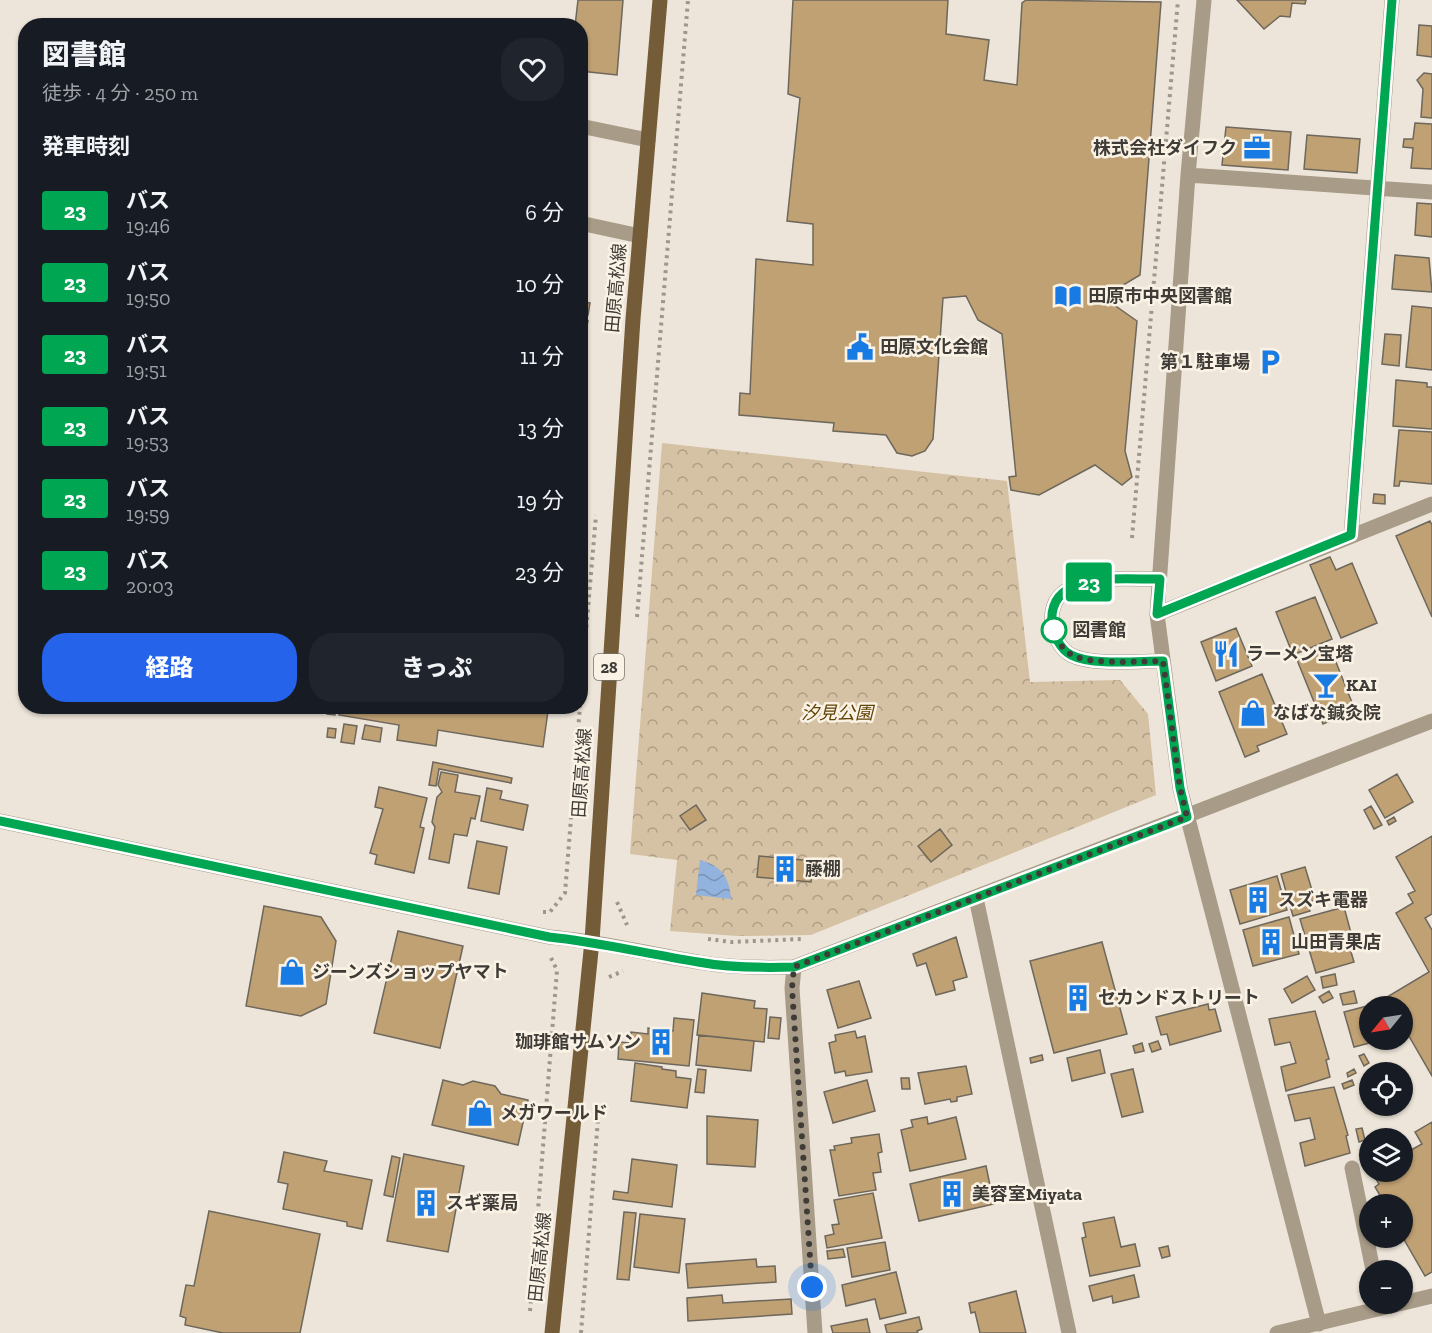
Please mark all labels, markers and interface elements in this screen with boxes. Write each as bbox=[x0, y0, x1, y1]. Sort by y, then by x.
text: 図書館 bbox=[42, 38, 126, 71]
button: heart bbox=[501, 38, 564, 101]
text: 徒歩 · 4 分 · 250 m bbox=[42, 81, 198, 105]
text: 発車時刻 bbox=[42, 133, 130, 160]
office icon: 株式会社ダイフク bbox=[1242, 133, 1272, 163]
place label: 株式会社ダイフク bbox=[1093, 137, 1237, 159]
text: バス bbox=[126, 187, 170, 214]
text: 23 bbox=[64, 198, 86, 223]
text: 6 分 bbox=[525, 199, 564, 226]
text: 19:46 bbox=[126, 214, 170, 238]
street label: 田原高松線 bbox=[601, 242, 631, 334]
text: バス bbox=[126, 259, 170, 286]
text: 23 bbox=[64, 270, 86, 295]
text: 10 分 bbox=[516, 271, 564, 298]
library icon: 田原市中央図書館 bbox=[1053, 281, 1083, 311]
place label: 田原市中央図書館 bbox=[1088, 285, 1232, 307]
text: 19:50 bbox=[126, 286, 171, 310]
text: バス bbox=[126, 331, 170, 358]
public building icon: 田原文化会館 bbox=[845, 332, 875, 362]
place label: 田原文化会館 bbox=[880, 336, 988, 358]
text: 23 bbox=[64, 342, 86, 367]
text: 11 分 bbox=[520, 343, 564, 370]
parking icon: 第１駐車場 bbox=[1255, 347, 1285, 377]
place label: 第１駐車場 bbox=[1160, 351, 1250, 373]
text: 19:51 bbox=[126, 358, 167, 382]
text: バス bbox=[126, 403, 170, 430]
text: 23 bbox=[64, 414, 86, 439]
text: 13 分 bbox=[518, 415, 564, 442]
text: 19:53 bbox=[126, 430, 169, 454]
text: バス bbox=[126, 475, 170, 502]
text: 23 bbox=[64, 486, 86, 511]
text: 19 分 bbox=[517, 487, 564, 514]
text: 19:59 bbox=[126, 502, 170, 526]
text: バス bbox=[126, 547, 170, 574]
text: 23 bbox=[64, 558, 86, 583]
text: 23 分 bbox=[515, 559, 564, 586]
line badge: 23 bbox=[1062, 562, 1116, 602]
text: 23 bbox=[1078, 570, 1100, 595]
text: 20:03 bbox=[126, 574, 174, 598]
marker: 図書館 bbox=[1041, 617, 1067, 643]
place label: 図書館 bbox=[1072, 619, 1126, 641]
button: 経路 bbox=[42, 633, 297, 702]
button: きっぷ bbox=[309, 633, 564, 702]
restaurant icon: ラーメン宝塔 bbox=[1211, 639, 1241, 669]
place label: ラーメン宝塔 bbox=[1246, 643, 1353, 665]
road number: 28 bbox=[594, 654, 624, 680]
bar icon: KAI bbox=[1311, 670, 1341, 700]
place label: KAI bbox=[1346, 674, 1377, 696]
shop icon: なばな鍼灸院 bbox=[1238, 698, 1268, 728]
park label: 汐見公園 bbox=[801, 702, 876, 724]
place label: なばな鍼灸院 bbox=[1273, 702, 1381, 724]
street label: 田原高松線 bbox=[568, 727, 596, 819]
building icon: 藤棚 bbox=[770, 854, 800, 884]
place label: 藤棚 bbox=[805, 858, 841, 880]
building icon: スズキ電器 bbox=[1243, 885, 1273, 915]
place label: スズキ電器 bbox=[1278, 889, 1368, 911]
building icon: 山田青果店 bbox=[1256, 927, 1286, 957]
place label: 山田青果店 bbox=[1291, 931, 1381, 953]
shop icon: ジーンズショップヤマト bbox=[277, 957, 307, 987]
place label: ジーンズショップヤマト bbox=[312, 961, 509, 983]
building icon: セカンドストリート bbox=[1063, 983, 1093, 1013]
place label: セカンドストリート bbox=[1098, 987, 1260, 1009]
north arrow bbox=[1359, 996, 1413, 1050]
map controls bbox=[1359, 996, 1413, 1314]
building icon: 珈琲館サムソン bbox=[646, 1027, 676, 1057]
place label: 珈琲館サムソン bbox=[515, 1031, 641, 1053]
button: locate bbox=[1359, 1062, 1413, 1116]
shop icon: メガワールド bbox=[465, 1098, 495, 1128]
place label: メガワールド bbox=[500, 1102, 608, 1124]
button: layers bbox=[1359, 1128, 1413, 1182]
building icon: 美容室Miyata bbox=[937, 1179, 967, 1209]
place label: 美容室Miyata bbox=[972, 1183, 1082, 1205]
building icon: スギ薬局 bbox=[411, 1188, 441, 1218]
place label: スギ薬局 bbox=[446, 1192, 518, 1214]
button: + bbox=[1359, 1194, 1413, 1248]
street label: 田原高松線 bbox=[524, 1211, 556, 1303]
button: − bbox=[1359, 1260, 1413, 1314]
your location bbox=[797, 1272, 827, 1302]

